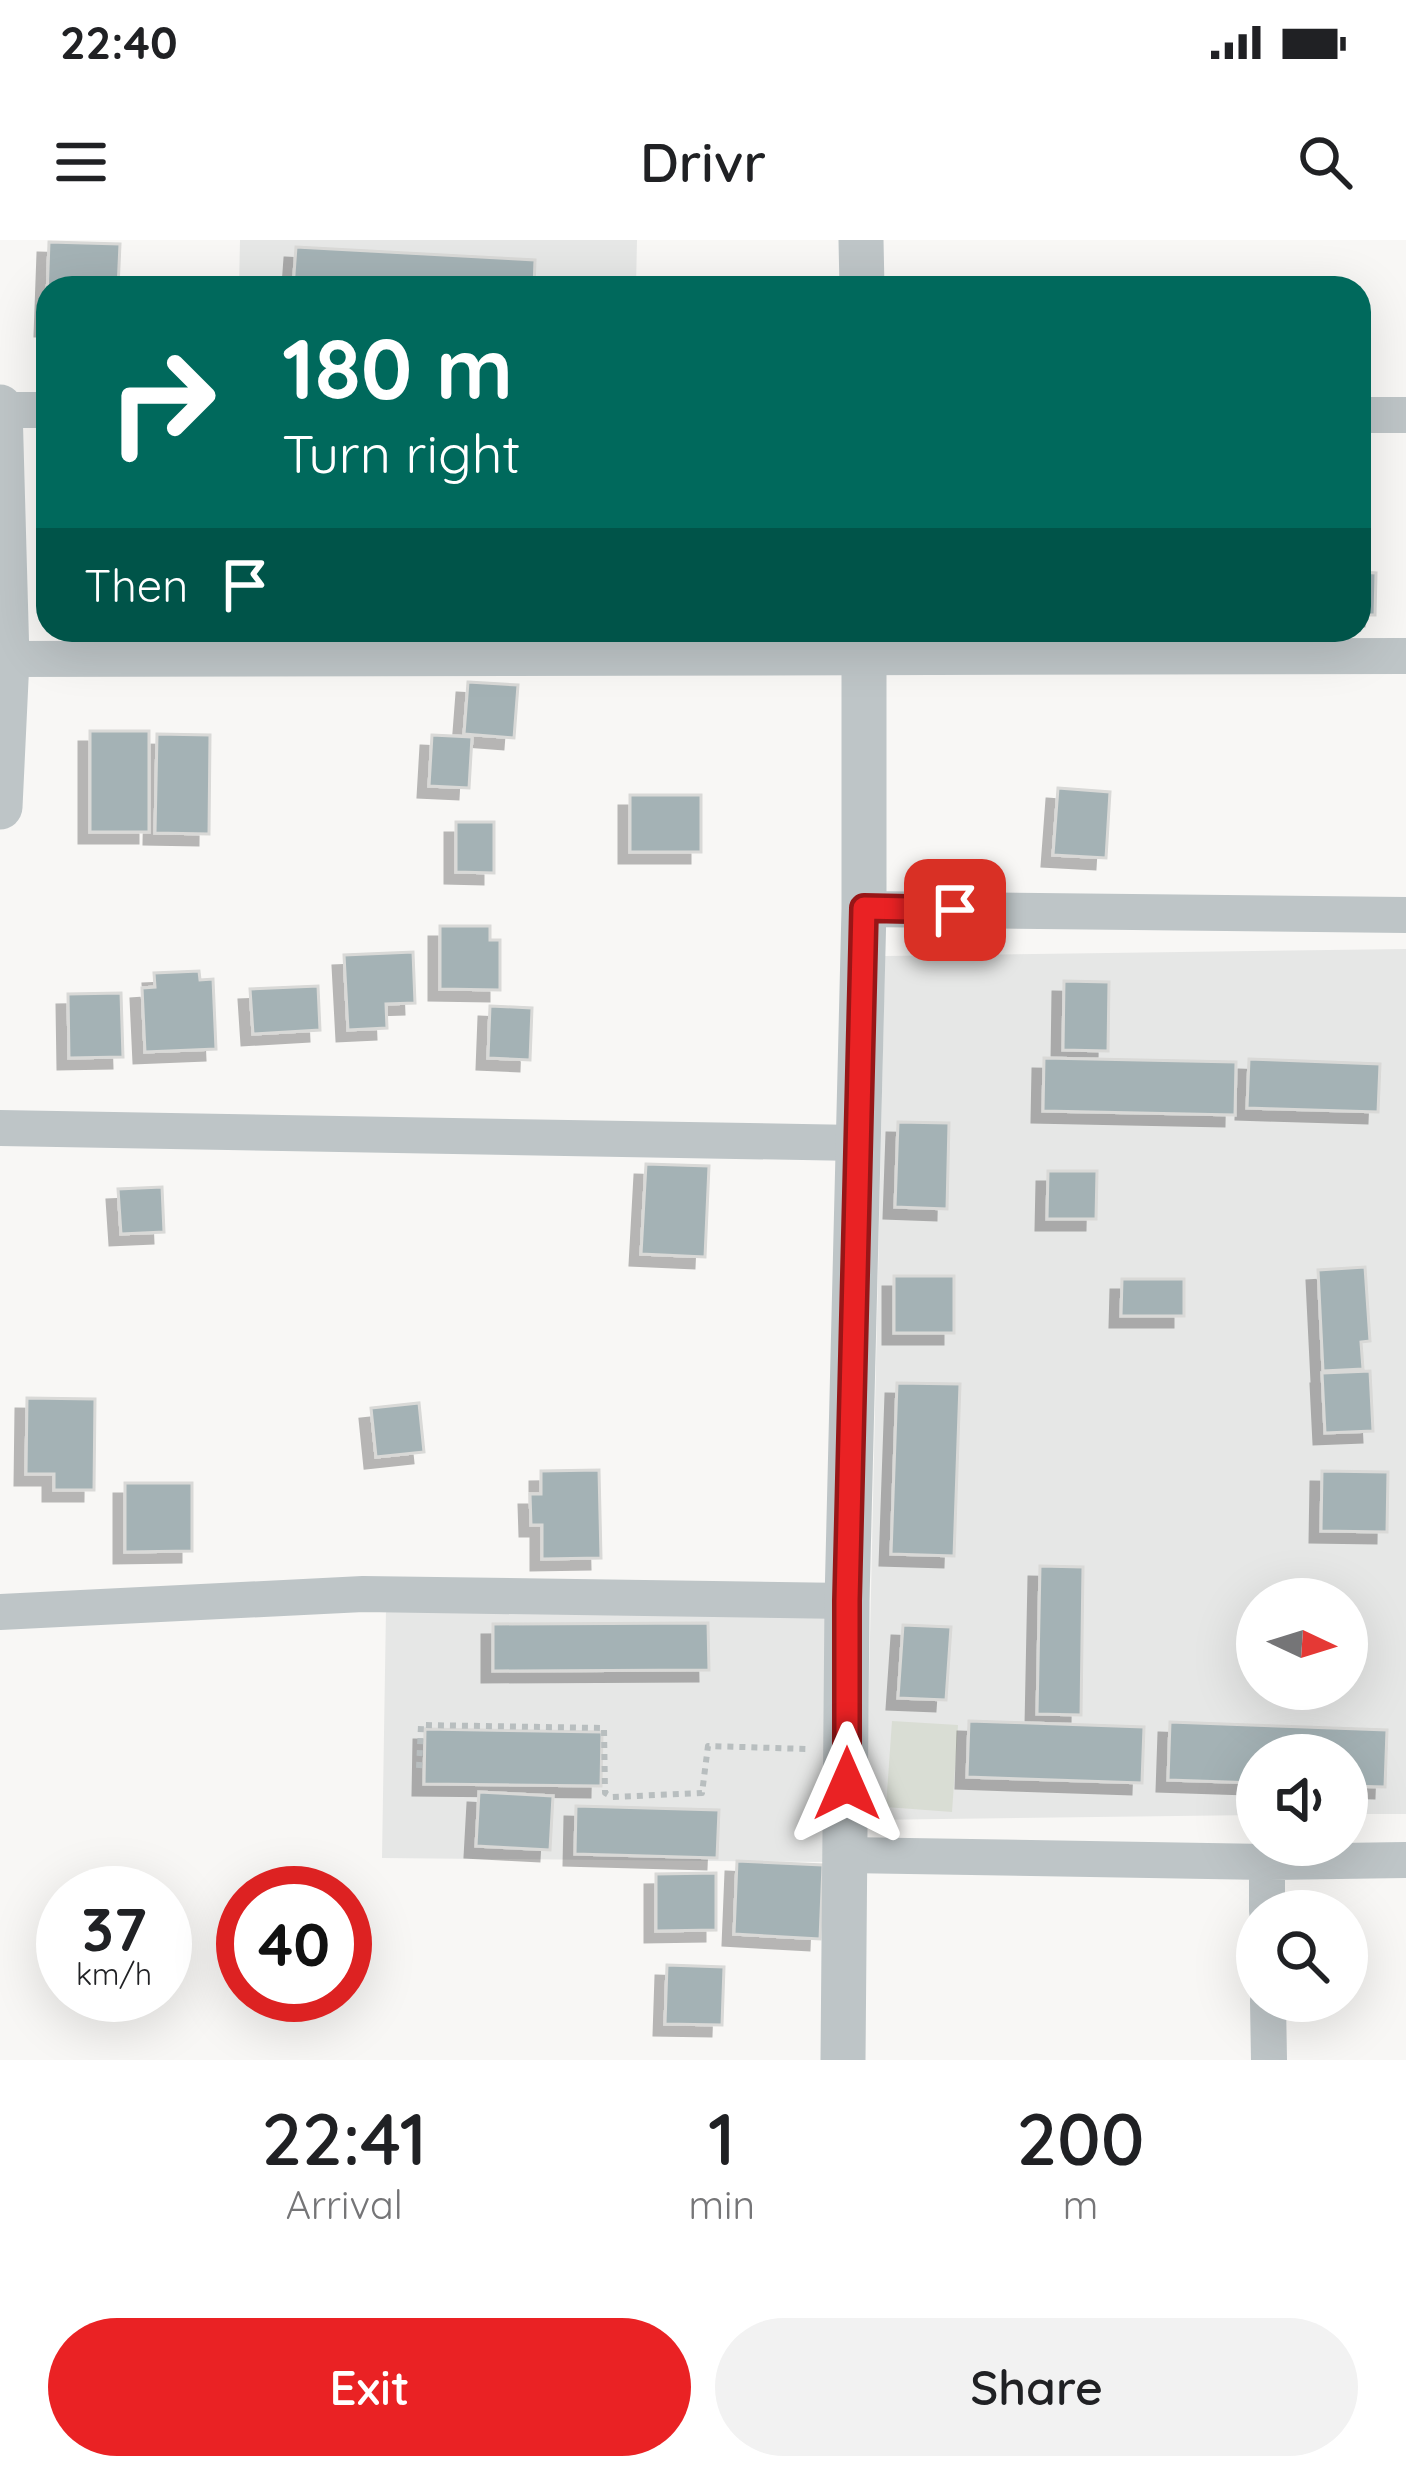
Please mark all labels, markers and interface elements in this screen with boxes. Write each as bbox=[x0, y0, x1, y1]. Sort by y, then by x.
text: 22:40 bbox=[60, 14, 178, 70]
text: Drivr bbox=[640, 128, 766, 196]
icon: menu bbox=[48, 129, 114, 195]
icon: search bbox=[1292, 129, 1358, 195]
text: 180 m bbox=[282, 315, 513, 420]
icon: right bbox=[84, 324, 240, 480]
text: Turn right bbox=[282, 419, 521, 487]
icon: arrive bbox=[212, 552, 278, 618]
text: Then bbox=[84, 557, 188, 613]
pin bbox=[904, 859, 1006, 961]
icon: arrive bbox=[922, 877, 988, 943]
north arrow bbox=[1236, 1578, 1368, 1710]
map controls bbox=[1236, 1578, 1368, 2022]
position arrow bbox=[784, 1721, 910, 1847]
button: sound bbox=[1236, 1734, 1368, 1866]
speed limit sign: 40 bbox=[216, 1866, 372, 2022]
button: search bbox=[1236, 1890, 1368, 2022]
text: 37 bbox=[81, 1891, 147, 1966]
text: km/h bbox=[76, 1955, 152, 1993]
text: 22:41 bbox=[261, 2093, 427, 2183]
text: 1 bbox=[708, 2093, 736, 2183]
text: 200 bbox=[1016, 2093, 1145, 2183]
text: Arrival bbox=[286, 2180, 403, 2229]
text: min bbox=[688, 2180, 755, 2229]
text: m bbox=[1063, 2180, 1098, 2229]
button: Exit bbox=[48, 2318, 691, 2456]
button: Share bbox=[715, 2318, 1358, 2456]

